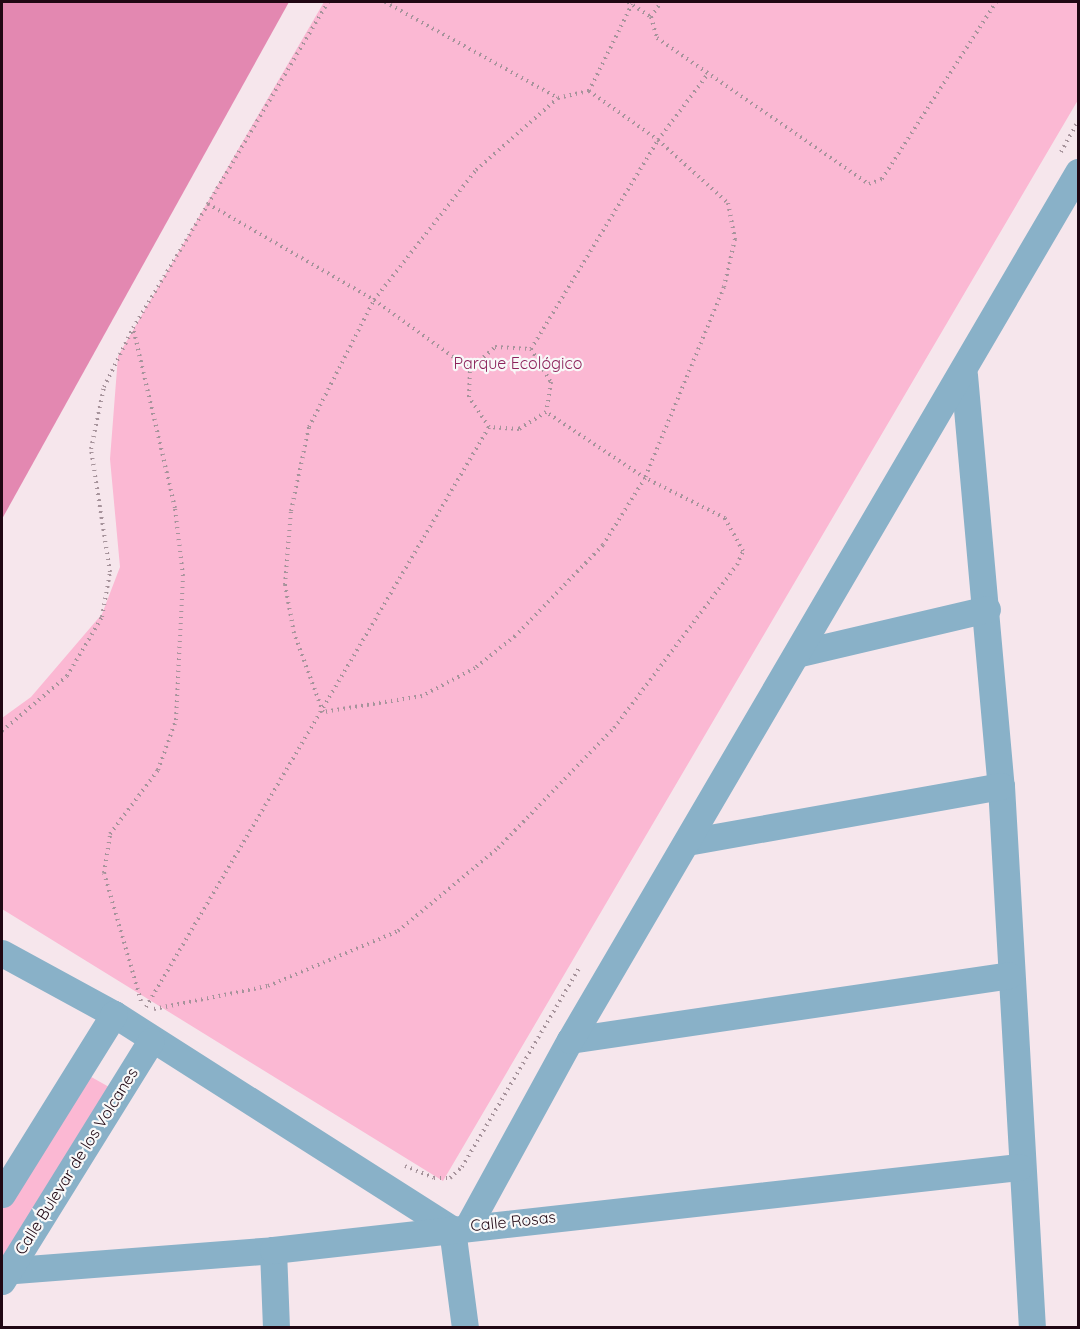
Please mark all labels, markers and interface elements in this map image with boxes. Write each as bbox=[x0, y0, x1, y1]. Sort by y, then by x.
park label: Parque Ecológico bbox=[454, 353, 582, 373]
street label: Calle Bulevar de los Volcanes bbox=[10, 1064, 142, 1258]
street label: Calle Rosas bbox=[469, 1207, 557, 1235]

